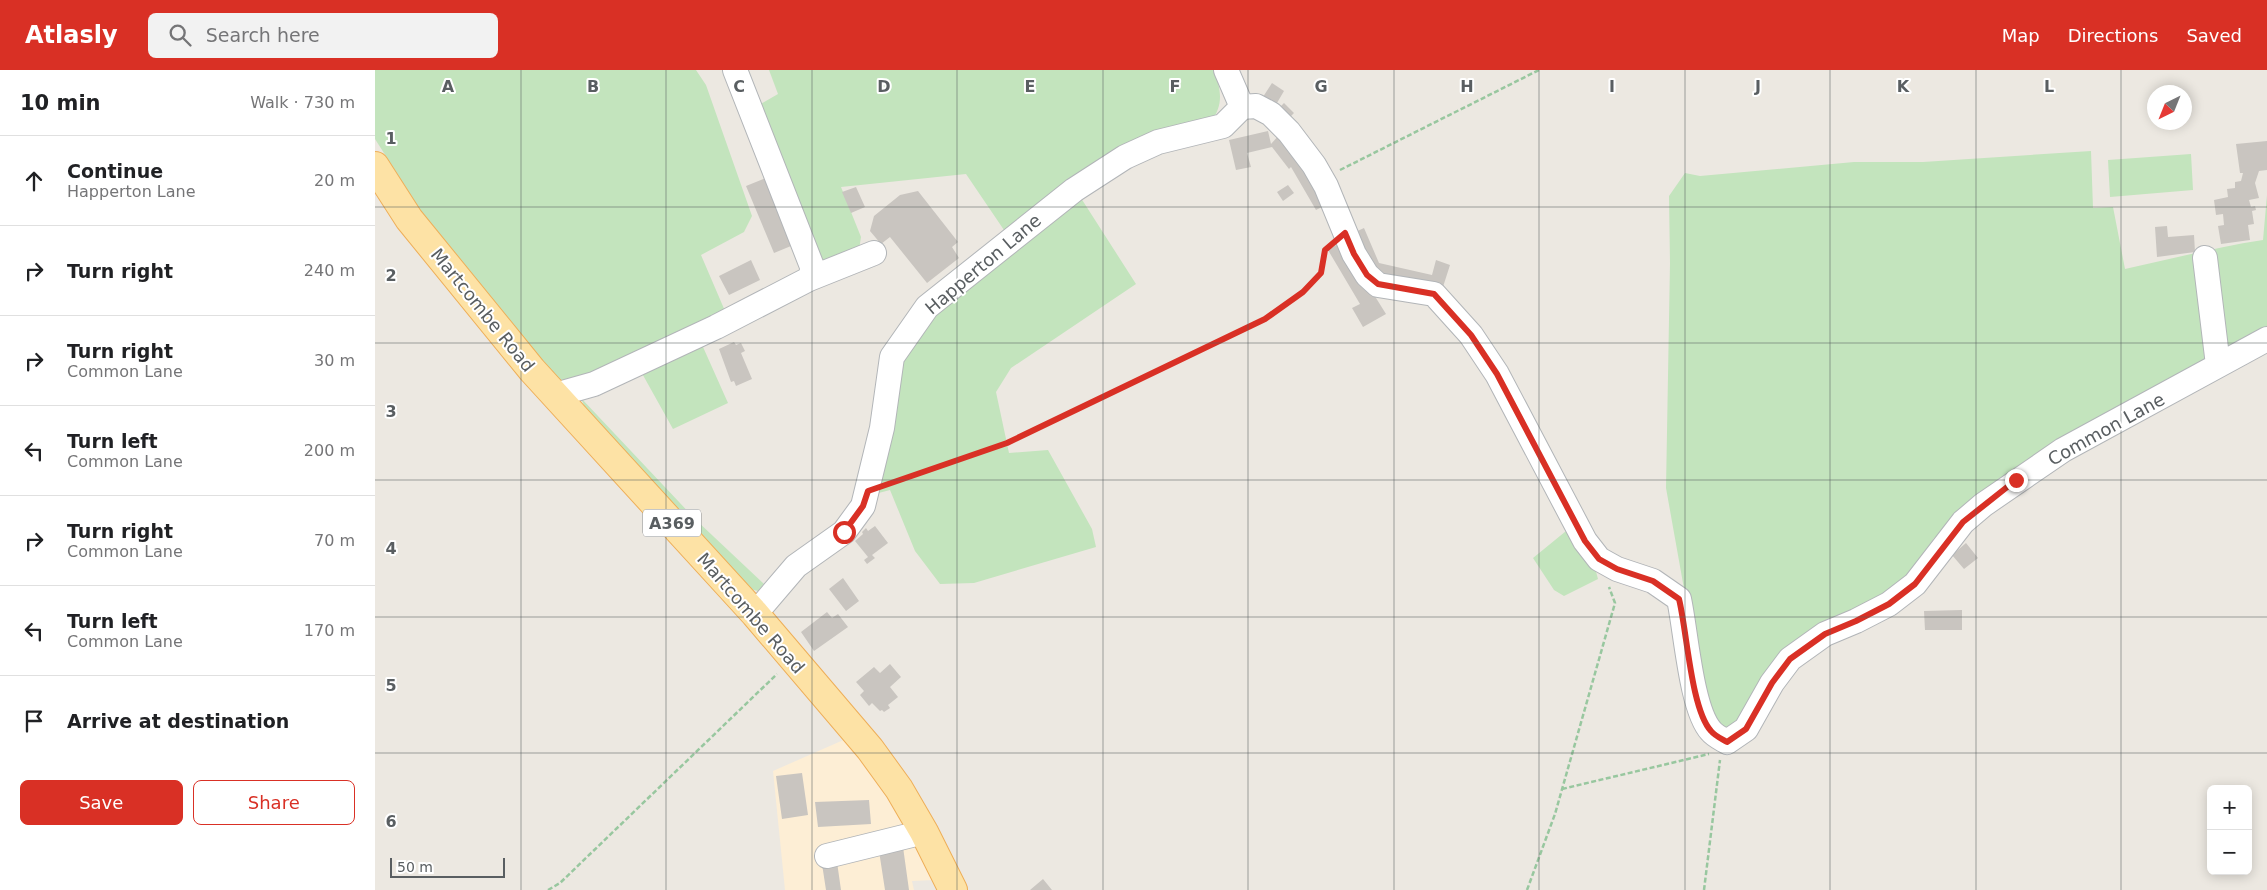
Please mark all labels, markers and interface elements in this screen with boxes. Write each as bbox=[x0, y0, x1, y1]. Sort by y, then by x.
search box bbox=[148, 13, 498, 58]
text: Atlasly bbox=[25, 21, 118, 49]
icon: search bbox=[166, 21, 194, 49]
text: Search here bbox=[206, 24, 320, 46]
text: Map bbox=[2002, 25, 2040, 46]
text: Directions bbox=[2068, 25, 2158, 46]
text: Saved bbox=[2186, 25, 2242, 46]
text: A bbox=[442, 77, 455, 96]
text: B bbox=[587, 77, 599, 96]
text: C bbox=[733, 77, 745, 96]
text: D bbox=[877, 77, 891, 96]
text: E bbox=[1025, 77, 1035, 96]
text: F bbox=[1170, 77, 1180, 96]
text: G bbox=[1314, 77, 1328, 96]
text: H bbox=[1460, 77, 1474, 96]
text: I bbox=[1609, 77, 1615, 96]
text: J bbox=[1754, 77, 1761, 96]
text: K bbox=[1897, 77, 1910, 96]
text: L bbox=[2044, 77, 2054, 96]
north arrow bbox=[2147, 85, 2192, 130]
text: 10 min bbox=[20, 91, 101, 115]
text: Walk · 730 m bbox=[250, 93, 355, 112]
text: 1 bbox=[385, 129, 397, 148]
text: Continue bbox=[67, 160, 163, 182]
icon: ahead bbox=[20, 167, 48, 195]
text: 20 m bbox=[314, 171, 355, 190]
text: Happerton Lane bbox=[67, 182, 196, 201]
street label: Happerton Lane bbox=[921, 209, 1045, 319]
street label: Martcombe Road bbox=[427, 244, 539, 376]
icon: right bbox=[20, 257, 48, 285]
text: Turn right bbox=[67, 260, 173, 282]
text: 240 m bbox=[304, 261, 355, 280]
text: 2 bbox=[385, 266, 397, 285]
text: Turn right bbox=[67, 340, 173, 362]
icon: right bbox=[20, 347, 48, 375]
text: 30 m bbox=[314, 351, 355, 370]
text: Common Lane bbox=[67, 362, 183, 381]
street label: Common Lane bbox=[2044, 388, 2168, 470]
text: 3 bbox=[385, 402, 397, 421]
text: Turn left bbox=[67, 430, 158, 452]
icon: left bbox=[20, 437, 48, 465]
text: 200 m bbox=[304, 441, 355, 460]
text: Common Lane bbox=[67, 452, 183, 471]
route end bbox=[2005, 469, 2028, 492]
road number: A369 bbox=[643, 509, 701, 536]
text: Turn right bbox=[67, 520, 173, 542]
route start bbox=[833, 521, 856, 544]
icon: right bbox=[20, 527, 48, 555]
text: 70 m bbox=[314, 531, 355, 550]
text: 4 bbox=[385, 539, 397, 558]
text: Common Lane bbox=[67, 542, 183, 561]
street label: Martcombe Road bbox=[693, 548, 809, 678]
text: Turn left bbox=[67, 610, 158, 632]
icon: left bbox=[20, 617, 48, 645]
text: 170 m bbox=[304, 621, 355, 640]
text: Common Lane bbox=[67, 632, 183, 651]
text: 5 bbox=[385, 676, 397, 695]
icon: arrive bbox=[20, 707, 48, 735]
text: Arrive at destination bbox=[67, 710, 289, 732]
button: Save bbox=[20, 780, 183, 825]
button: Share bbox=[193, 780, 355, 825]
map controls bbox=[2207, 785, 2252, 875]
button: + bbox=[2207, 785, 2252, 830]
text: 6 bbox=[385, 812, 397, 831]
button: − bbox=[2207, 830, 2252, 875]
scale bar bbox=[390, 855, 505, 878]
text: 50 m bbox=[397, 859, 433, 875]

